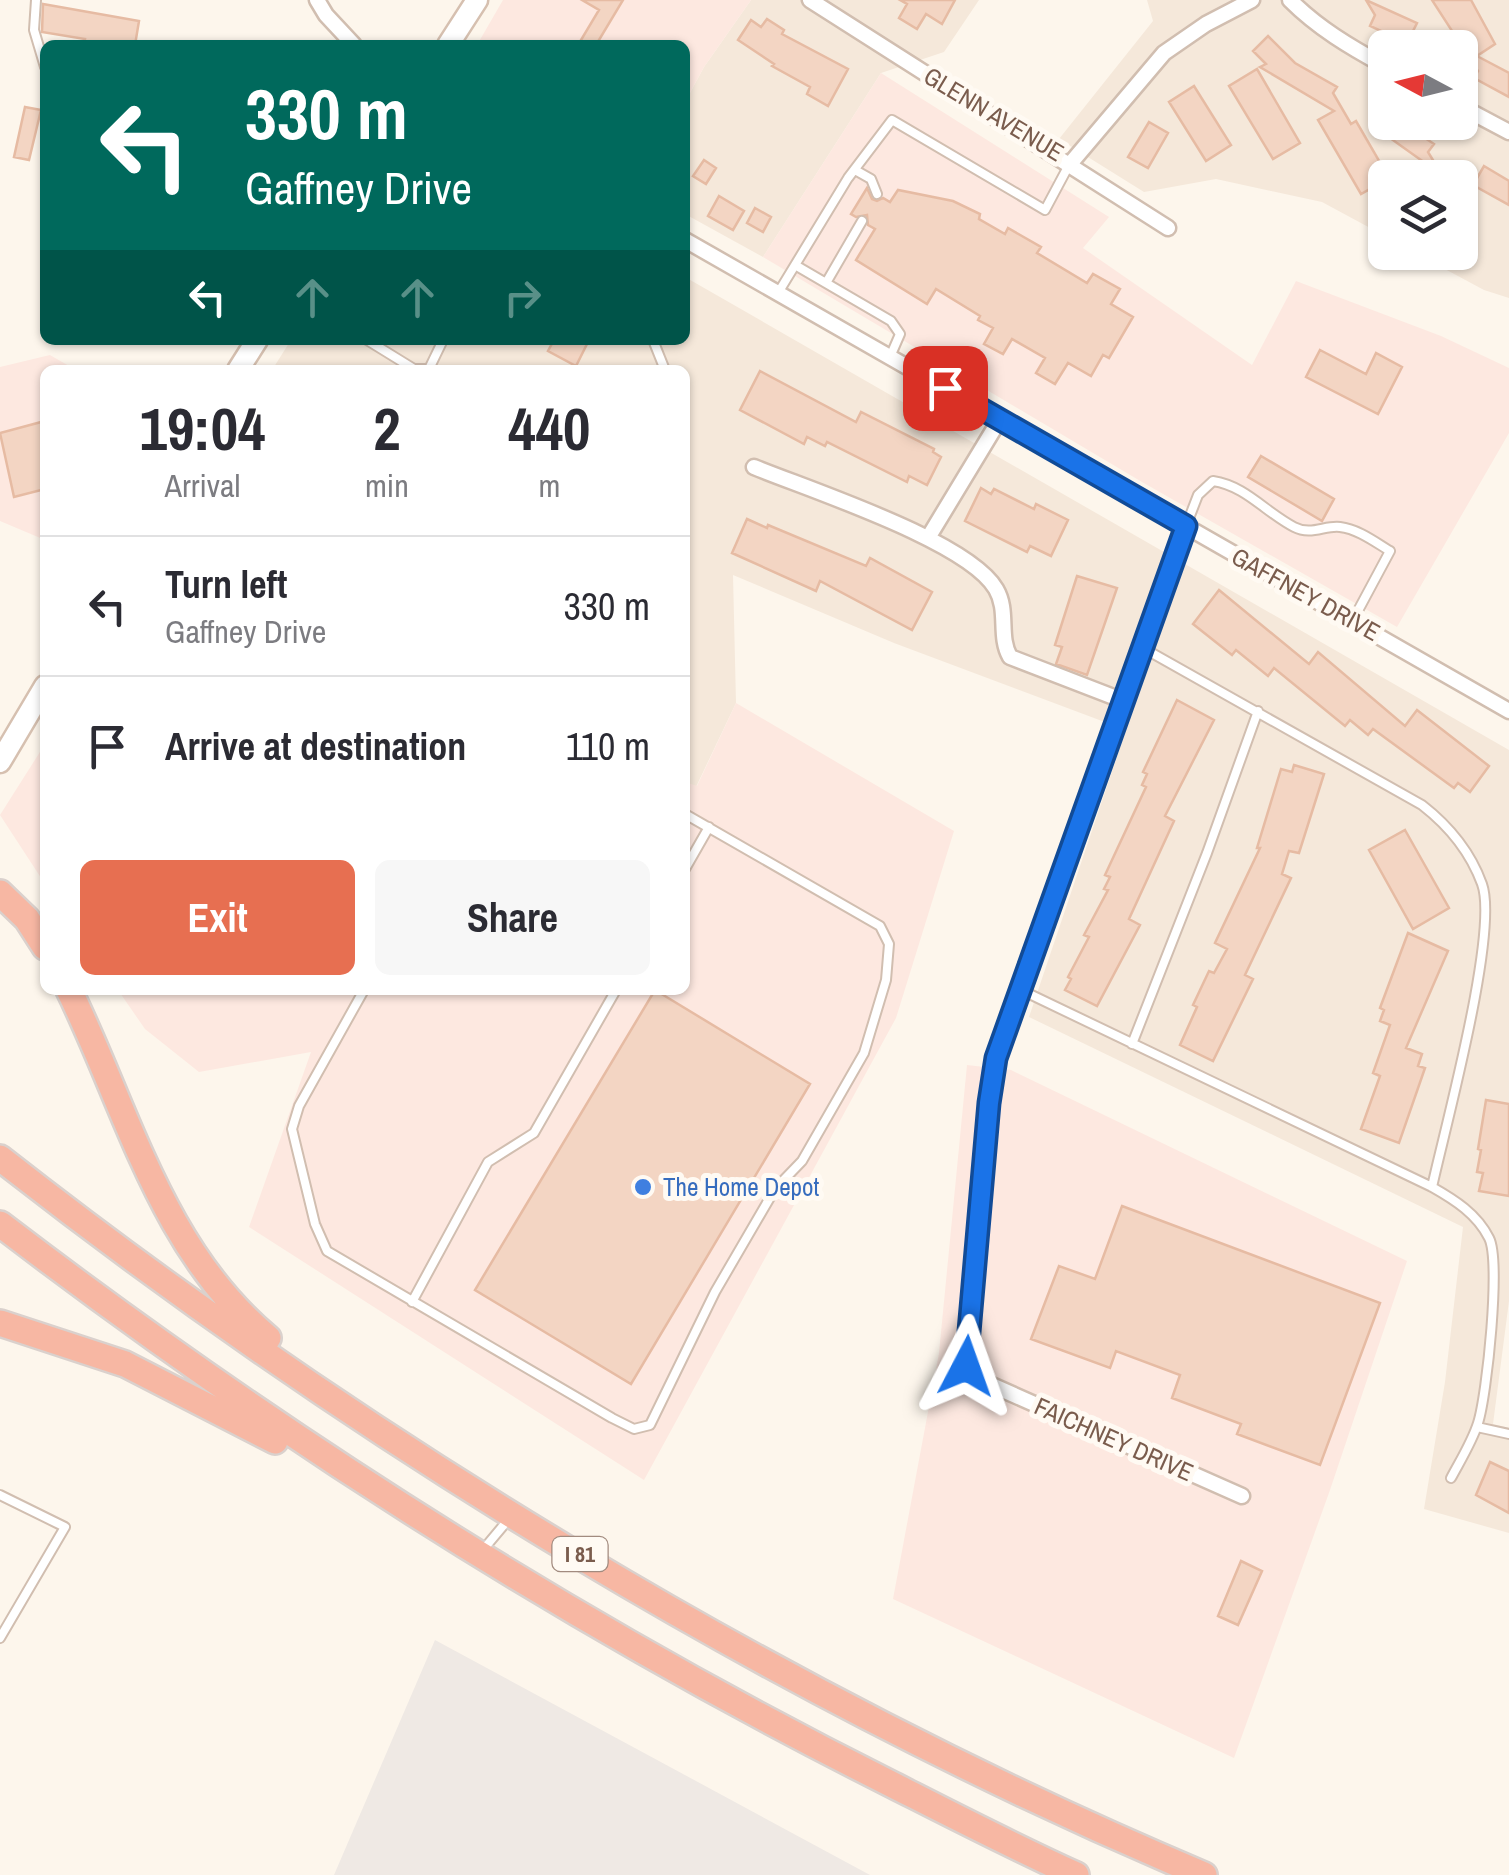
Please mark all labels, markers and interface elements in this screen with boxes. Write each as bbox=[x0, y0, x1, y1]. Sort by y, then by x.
north arrow bbox=[1368, 30, 1478, 140]
map controls bbox=[1368, 30, 1478, 270]
street label: GLENN AVENUE bbox=[918, 59, 1070, 169]
text: 330 m bbox=[245, 67, 408, 161]
icon: left bbox=[80, 80, 210, 210]
text: Gaffney Drive bbox=[245, 157, 472, 218]
button: layers bbox=[1368, 160, 1478, 270]
icon: left bbox=[180, 270, 235, 325]
icon: ahead bbox=[285, 270, 340, 325]
icon: ahead bbox=[390, 270, 445, 325]
icon: right bbox=[495, 270, 550, 325]
pin bbox=[903, 346, 988, 431]
icon: arrive bbox=[918, 361, 973, 416]
text: 19:04 bbox=[140, 388, 265, 469]
text: 2 bbox=[373, 388, 401, 469]
text: 440 bbox=[508, 388, 590, 469]
text: Arrival bbox=[165, 464, 240, 507]
text: min bbox=[365, 464, 409, 507]
text: m bbox=[538, 464, 560, 507]
street label: GAFFNEY DRIVE bbox=[1226, 539, 1386, 649]
text: Turn left bbox=[165, 559, 287, 610]
icon: left bbox=[80, 579, 135, 634]
text: 330 m bbox=[563, 581, 650, 632]
text: Gaffney Drive bbox=[165, 610, 326, 653]
icon: arrive bbox=[80, 719, 135, 774]
text: Arrive at destination bbox=[165, 721, 466, 772]
text: 110 m bbox=[566, 721, 650, 772]
button: Exit bbox=[80, 860, 355, 975]
button: Share bbox=[375, 860, 650, 975]
place label: The Home Depot bbox=[663, 1170, 819, 1204]
marker: The Home Depot bbox=[632, 1176, 654, 1198]
position arrow bbox=[914, 1314, 1018, 1418]
street label: FAICHNEY DRIVE bbox=[1029, 1389, 1199, 1489]
road number: I 81 bbox=[552, 1537, 608, 1571]

